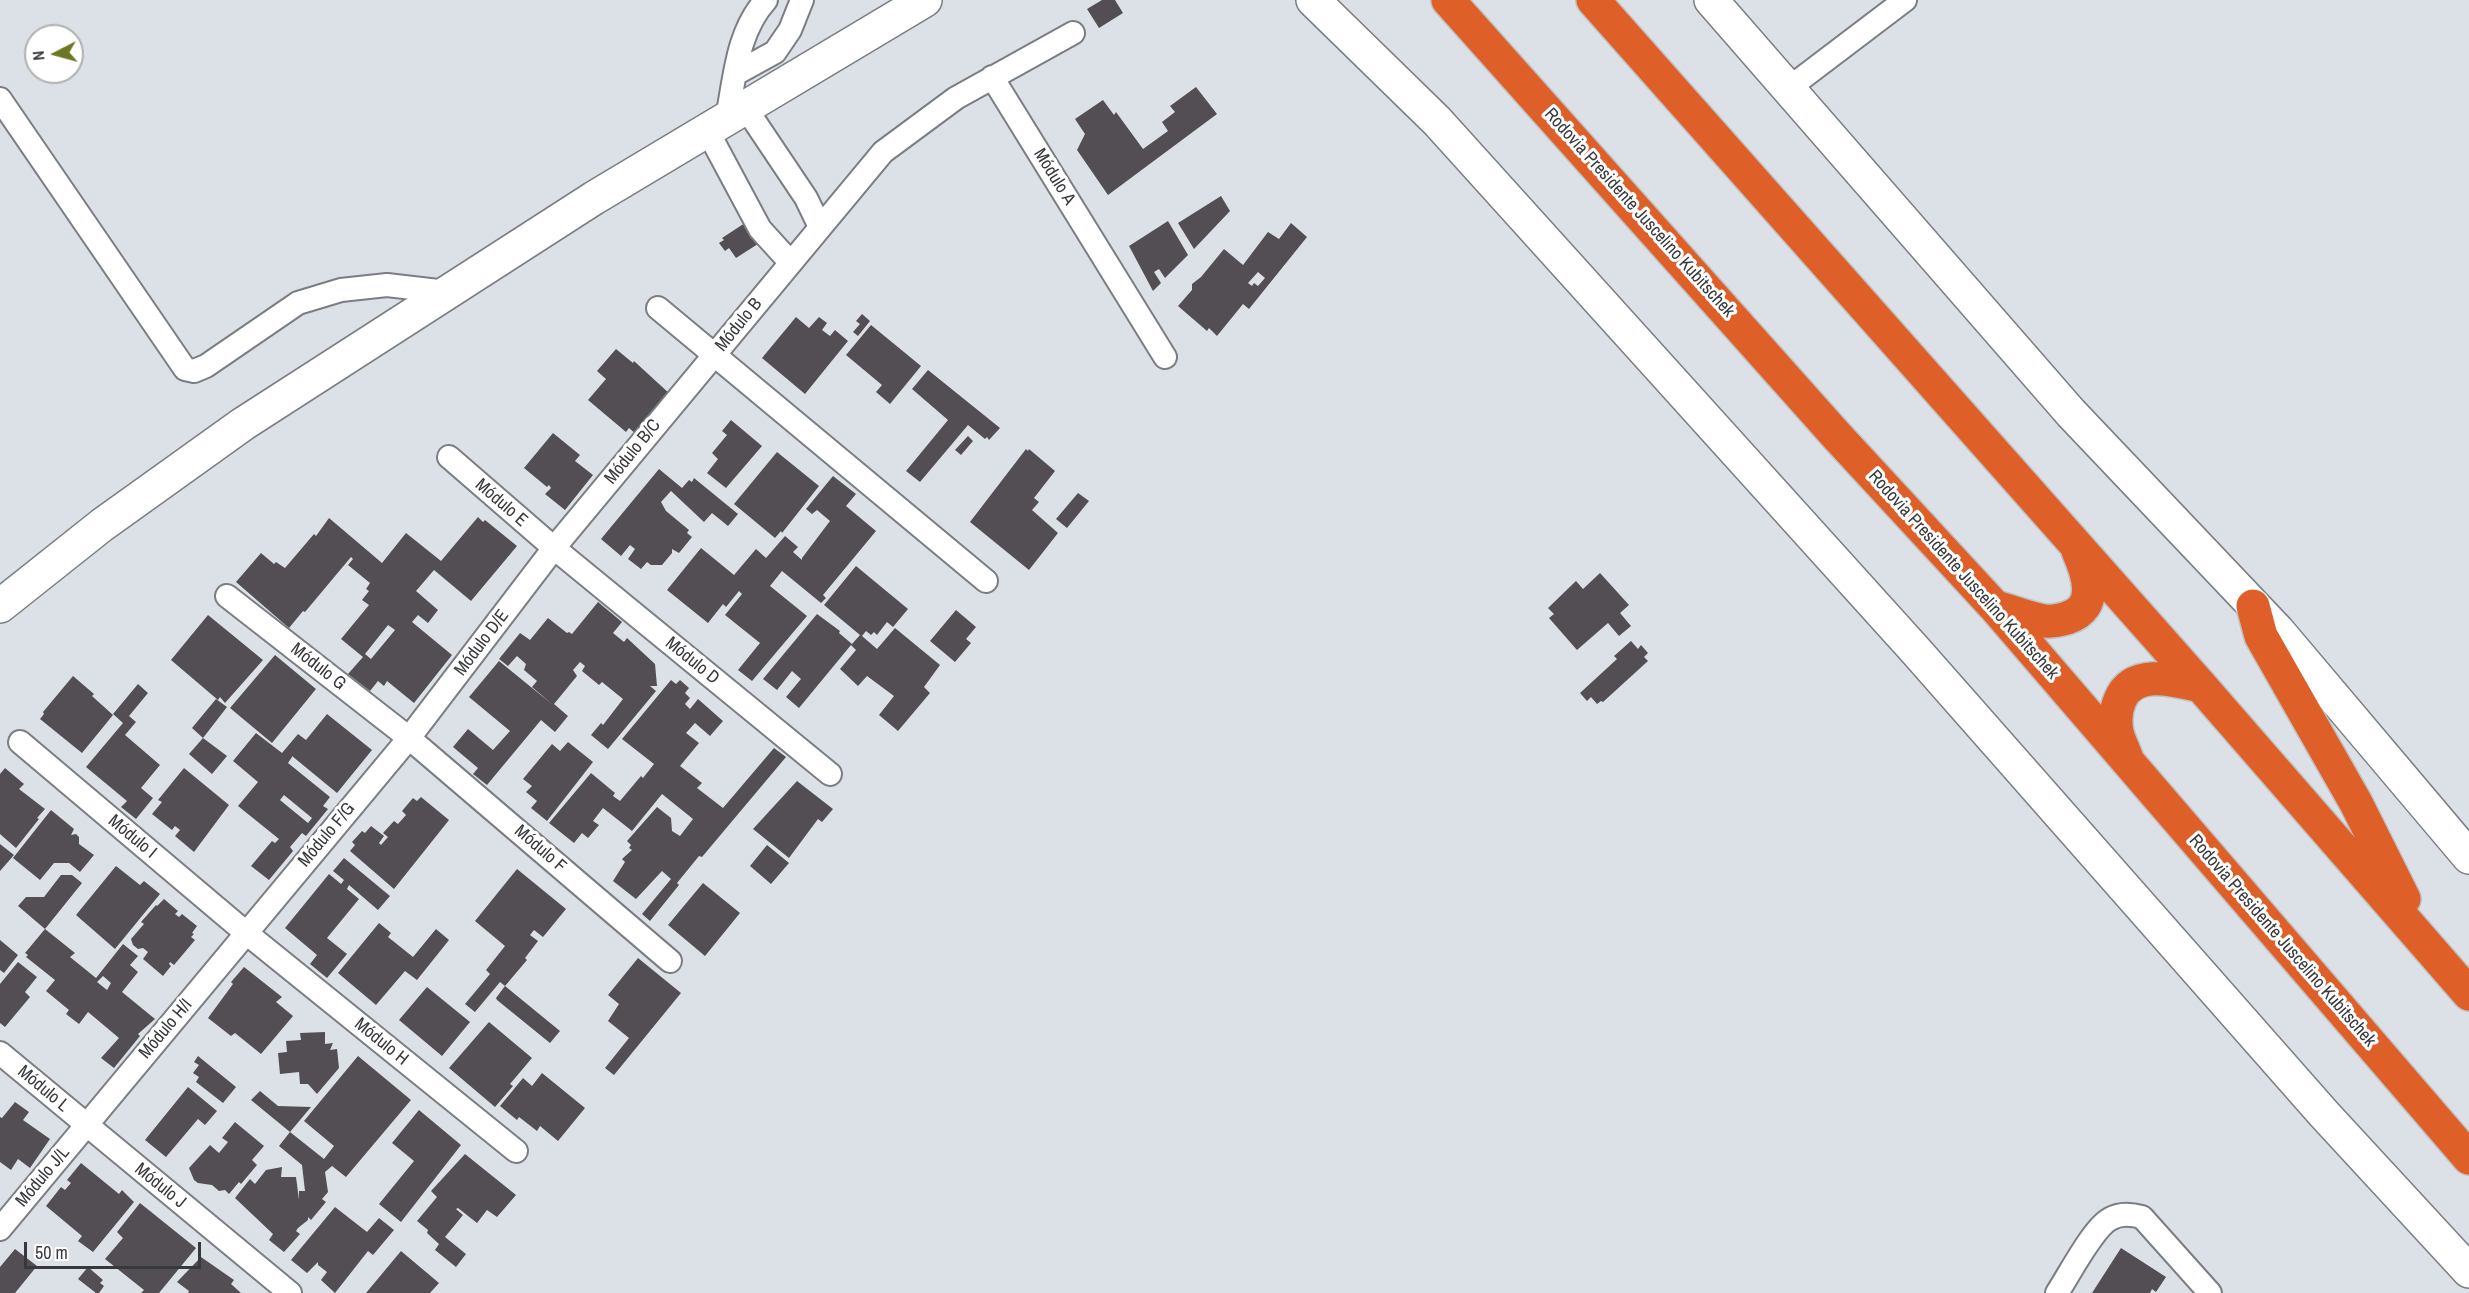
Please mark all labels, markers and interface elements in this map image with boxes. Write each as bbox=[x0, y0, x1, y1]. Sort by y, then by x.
north arrow bbox=[24, 24, 84, 84]
text: N bbox=[27, 50, 50, 62]
street label: Rodovia Presidente Juscelino Kubitschek bbox=[1539, 104, 1739, 322]
street label: Módulo A bbox=[1028, 145, 1080, 209]
street label: Módulo B bbox=[711, 294, 767, 356]
street label: Módulo B/C bbox=[600, 415, 666, 489]
street label: Rodovia Presidente Juscelino Kubitschek bbox=[1863, 466, 2063, 684]
street label: Módulo E bbox=[470, 474, 532, 532]
street label: Módulo D/E bbox=[450, 606, 514, 680]
street label: Módulo D bbox=[661, 633, 723, 689]
street label: Módulo G bbox=[286, 639, 350, 695]
street label: Módulo F/G bbox=[294, 799, 360, 871]
street label: Módulo I bbox=[103, 811, 161, 863]
street label: Módulo F bbox=[510, 821, 570, 877]
street label: Rodovia Presidente Juscelino Kubitschek bbox=[2184, 831, 2380, 1051]
street label: Módulo H/I bbox=[135, 995, 197, 1063]
street label: Módulo H bbox=[350, 1014, 412, 1070]
street label: Módulo L bbox=[13, 1061, 73, 1117]
street label: Módulo J/L bbox=[12, 1142, 74, 1212]
street label: Módulo J bbox=[130, 1159, 190, 1213]
scale bar bbox=[27, 1230, 204, 1268]
text: 50 m bbox=[35, 1240, 68, 1265]

